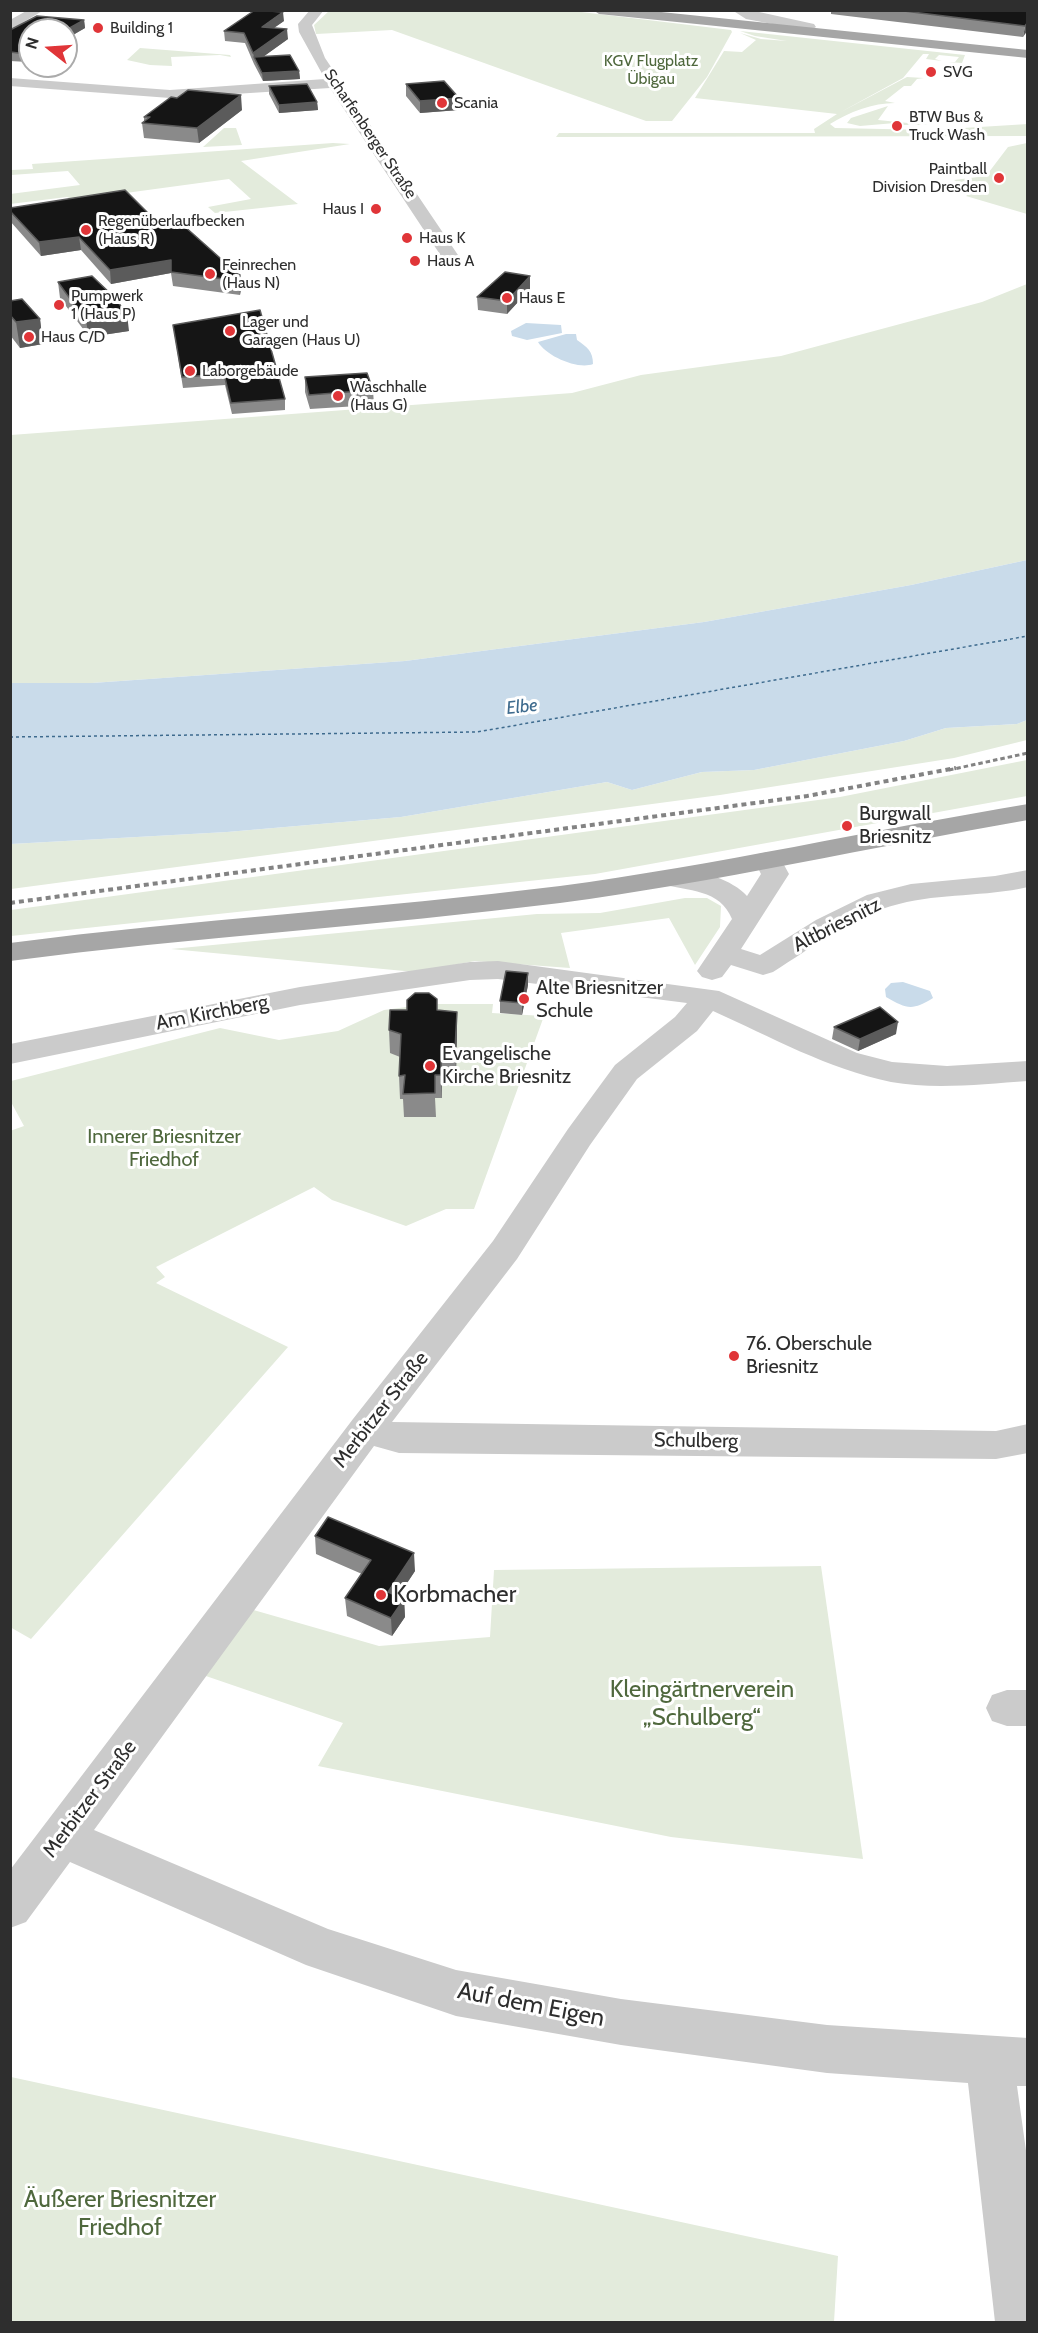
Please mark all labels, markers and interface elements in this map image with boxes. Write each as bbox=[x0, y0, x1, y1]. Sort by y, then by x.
north arrow bbox=[18, 18, 78, 78]
place label: Building 1 bbox=[110, 18, 173, 38]
marker: Building 1 bbox=[91, 21, 105, 35]
text: N bbox=[21, 35, 43, 51]
park label: KGV Flugplatz Übigau bbox=[604, 51, 698, 89]
place label: SVG bbox=[943, 62, 973, 82]
marker: SVG bbox=[924, 65, 938, 79]
street label: Scharfenberger Straße bbox=[320, 66, 420, 202]
place label: Scania bbox=[454, 93, 498, 113]
marker: Scania bbox=[435, 96, 449, 110]
place label: BTW Bus & Truck Wash bbox=[909, 107, 985, 145]
marker: BTW Bus & Truck Wash bbox=[890, 119, 904, 133]
place label: Paintball Division Dresden bbox=[872, 159, 987, 197]
marker: Paintball Division Dresden bbox=[992, 171, 1006, 185]
place label: Haus I bbox=[322, 199, 364, 219]
marker: Haus I bbox=[369, 202, 383, 216]
place label: Regenüberlaufbecken (Haus R) bbox=[98, 211, 245, 249]
marker: Regenüberlaufbecken (Haus R) bbox=[79, 223, 93, 237]
place label: Haus K bbox=[419, 228, 465, 248]
marker: Haus K bbox=[400, 231, 414, 245]
place label: Haus A bbox=[427, 251, 474, 271]
marker: Haus A bbox=[408, 254, 422, 268]
place label: Feinrechen (Haus N) bbox=[222, 255, 296, 293]
marker: Feinrechen (Haus N) bbox=[203, 267, 217, 281]
place label: Pumpwerk 1 (Haus P) bbox=[71, 286, 143, 324]
place label: Haus E bbox=[519, 288, 565, 308]
marker: Haus E bbox=[500, 291, 514, 305]
marker: Pumpwerk 1 (Haus P) bbox=[52, 298, 66, 312]
place label: Lager und Garagen (Haus U) bbox=[242, 312, 360, 350]
marker: Lager und Garagen (Haus U) bbox=[223, 324, 237, 338]
place label: Haus C/D bbox=[41, 327, 105, 347]
marker: Haus C/D bbox=[22, 330, 36, 344]
place label: Laborgebäude bbox=[202, 361, 299, 381]
marker: Laborgebäude bbox=[183, 364, 197, 378]
place label: Waschhalle (Haus G) bbox=[350, 377, 427, 415]
marker: Waschhalle (Haus G) bbox=[331, 389, 345, 403]
water label: Elbe bbox=[505, 695, 539, 719]
place label: Burgwall Briesnitz bbox=[859, 802, 931, 849]
marker: Burgwall Briesnitz bbox=[840, 819, 854, 833]
street label: Altbriesnitz bbox=[789, 893, 885, 957]
place label: Alte Briesnitzer Schule bbox=[536, 976, 663, 1023]
street label: Am Kirchberg bbox=[154, 990, 270, 1036]
marker: Alte Briesnitzer Schule bbox=[517, 992, 531, 1006]
place label: Evangelische Kirche Briesnitz bbox=[442, 1042, 571, 1089]
marker: Evangelische Kirche Briesnitz bbox=[423, 1059, 437, 1073]
park label: Innerer Briesnitzer Friedhof bbox=[87, 1125, 241, 1172]
place label: 76. Oberschule Briesnitz bbox=[746, 1332, 872, 1379]
street label: Merbitzer Straße bbox=[328, 1347, 434, 1473]
marker: 76. Oberschule Briesnitz bbox=[727, 1349, 741, 1363]
street label: Schulberg bbox=[654, 1428, 738, 1454]
place label: Korbmacher bbox=[393, 1581, 516, 1609]
marker: Korbmacher bbox=[374, 1588, 388, 1602]
park label: Kleingärtnerverein „Schulberg“ bbox=[610, 1676, 794, 1732]
street label: Merbitzer Straße bbox=[38, 1736, 142, 1862]
street label: Auf dem Eigen bbox=[455, 1977, 607, 2033]
park label: Äußerer Briesnitzer Friedhof bbox=[24, 2186, 216, 2242]

